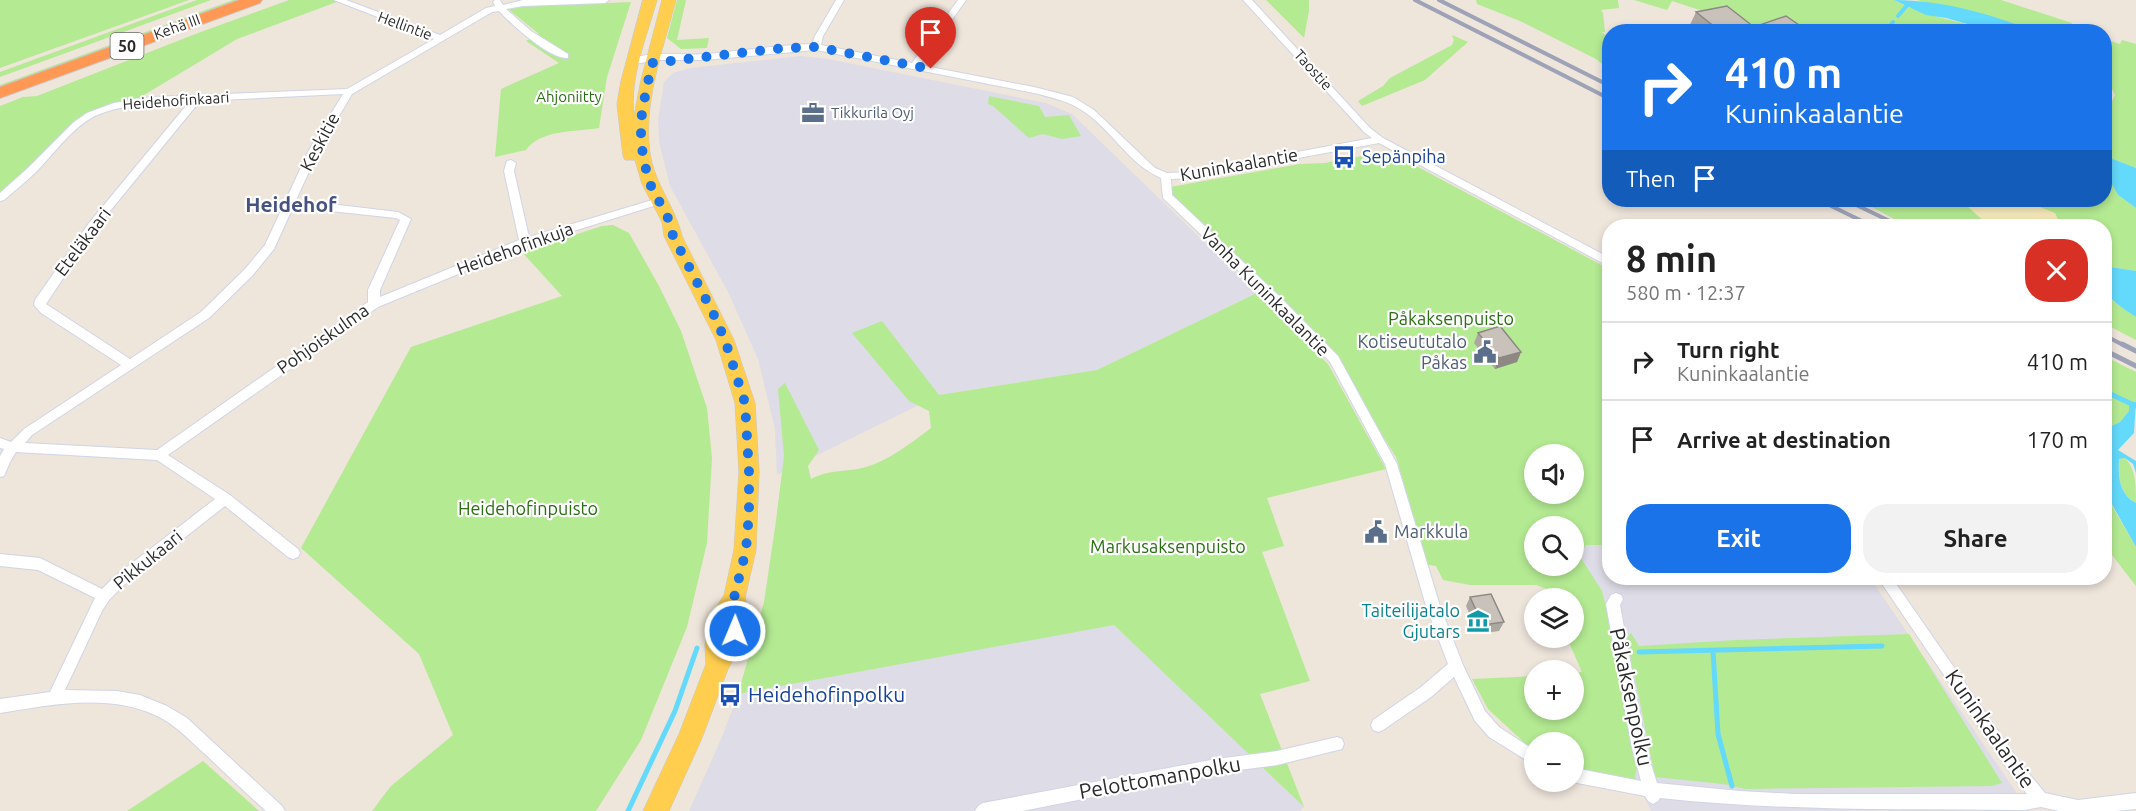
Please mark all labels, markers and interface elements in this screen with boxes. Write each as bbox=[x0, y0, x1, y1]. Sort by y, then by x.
pin bbox=[905, 7, 956, 69]
street label: Hellintie bbox=[376, 8, 435, 43]
street label: Kehä III bbox=[151, 10, 203, 43]
icon: arrive bbox=[914, 16, 947, 49]
road number: 50 bbox=[110, 33, 144, 59]
street label: Taostie bbox=[1291, 46, 1336, 93]
icon: right bbox=[1626, 48, 1704, 126]
text: 410 m bbox=[1725, 49, 1842, 96]
street label: Heidehofinkaari bbox=[122, 88, 230, 113]
park label: Ahjoniitty bbox=[536, 88, 602, 105]
text: Kuninkaalantie bbox=[1725, 98, 1904, 128]
office icon: Tikkurila Oyj bbox=[800, 100, 826, 126]
place label: Tikkurila Oyj bbox=[831, 104, 914, 121]
street label: Keskitie bbox=[295, 109, 343, 174]
street label: Kuninkaalantie bbox=[1178, 144, 1299, 184]
bus stop icon: Sepänpiha bbox=[1331, 144, 1357, 170]
place label: Sepänpiha bbox=[1362, 146, 1446, 166]
icon: arrive bbox=[1688, 162, 1721, 195]
text: Then bbox=[1626, 166, 1676, 191]
district label: Heidehof bbox=[245, 192, 337, 216]
street label: Eteläkaari bbox=[50, 203, 114, 279]
street label: Heidehofinkuja bbox=[454, 218, 576, 278]
street label: Vanha Kuninkaalantie bbox=[1197, 223, 1334, 360]
text: 8 min bbox=[1626, 238, 1717, 279]
button: close bbox=[2025, 239, 2088, 302]
text: 580 m · 12:37 bbox=[1626, 281, 1746, 304]
street label: Pohjoiskulma bbox=[273, 299, 372, 377]
park label: Påkaksenpuisto bbox=[1388, 308, 1514, 328]
place label: Kotiseututalo Påkas bbox=[1357, 331, 1467, 372]
text: Turn right bbox=[1677, 337, 1779, 362]
public building icon: Kotiseututalo Påkas bbox=[1472, 339, 1498, 365]
icon: right bbox=[1626, 345, 1659, 378]
text: 410 m bbox=[2027, 349, 2088, 374]
text: Kuninkaalantie bbox=[1677, 362, 1810, 385]
icon: arrive bbox=[1626, 423, 1659, 456]
text: Arrive at destination bbox=[1677, 427, 1891, 452]
text: 170 m bbox=[2027, 427, 2088, 452]
map controls bbox=[1524, 444, 1584, 792]
button: sound bbox=[1524, 444, 1584, 504]
park label: Heidehofinpuisto bbox=[458, 498, 598, 518]
button: Exit bbox=[1626, 504, 1851, 573]
button: Share bbox=[1863, 504, 2088, 573]
button: search bbox=[1524, 516, 1584, 576]
public building icon: Markkula bbox=[1363, 519, 1389, 545]
place label: Markkula bbox=[1394, 521, 1468, 541]
street label: Pikkukaari bbox=[109, 526, 186, 593]
park label: Markusaksenpuisto bbox=[1090, 536, 1246, 556]
button: layers bbox=[1524, 588, 1584, 648]
position arrow bbox=[703, 599, 767, 663]
place label: Taiteilijatalo Gjutars bbox=[1361, 600, 1460, 641]
museum icon: Taiteilijatalo Gjutars bbox=[1465, 608, 1491, 634]
street label: Påkaksenpolku bbox=[1606, 626, 1658, 768]
button: + bbox=[1524, 660, 1584, 720]
street label: Kuninkaalantie bbox=[1941, 665, 2041, 792]
bus stop icon: Heidehofinpolku bbox=[717, 682, 743, 708]
place label: Heidehofinpolku bbox=[748, 682, 905, 706]
button: − bbox=[1524, 732, 1584, 792]
street label: Pelottomanpolku bbox=[1077, 751, 1243, 803]

